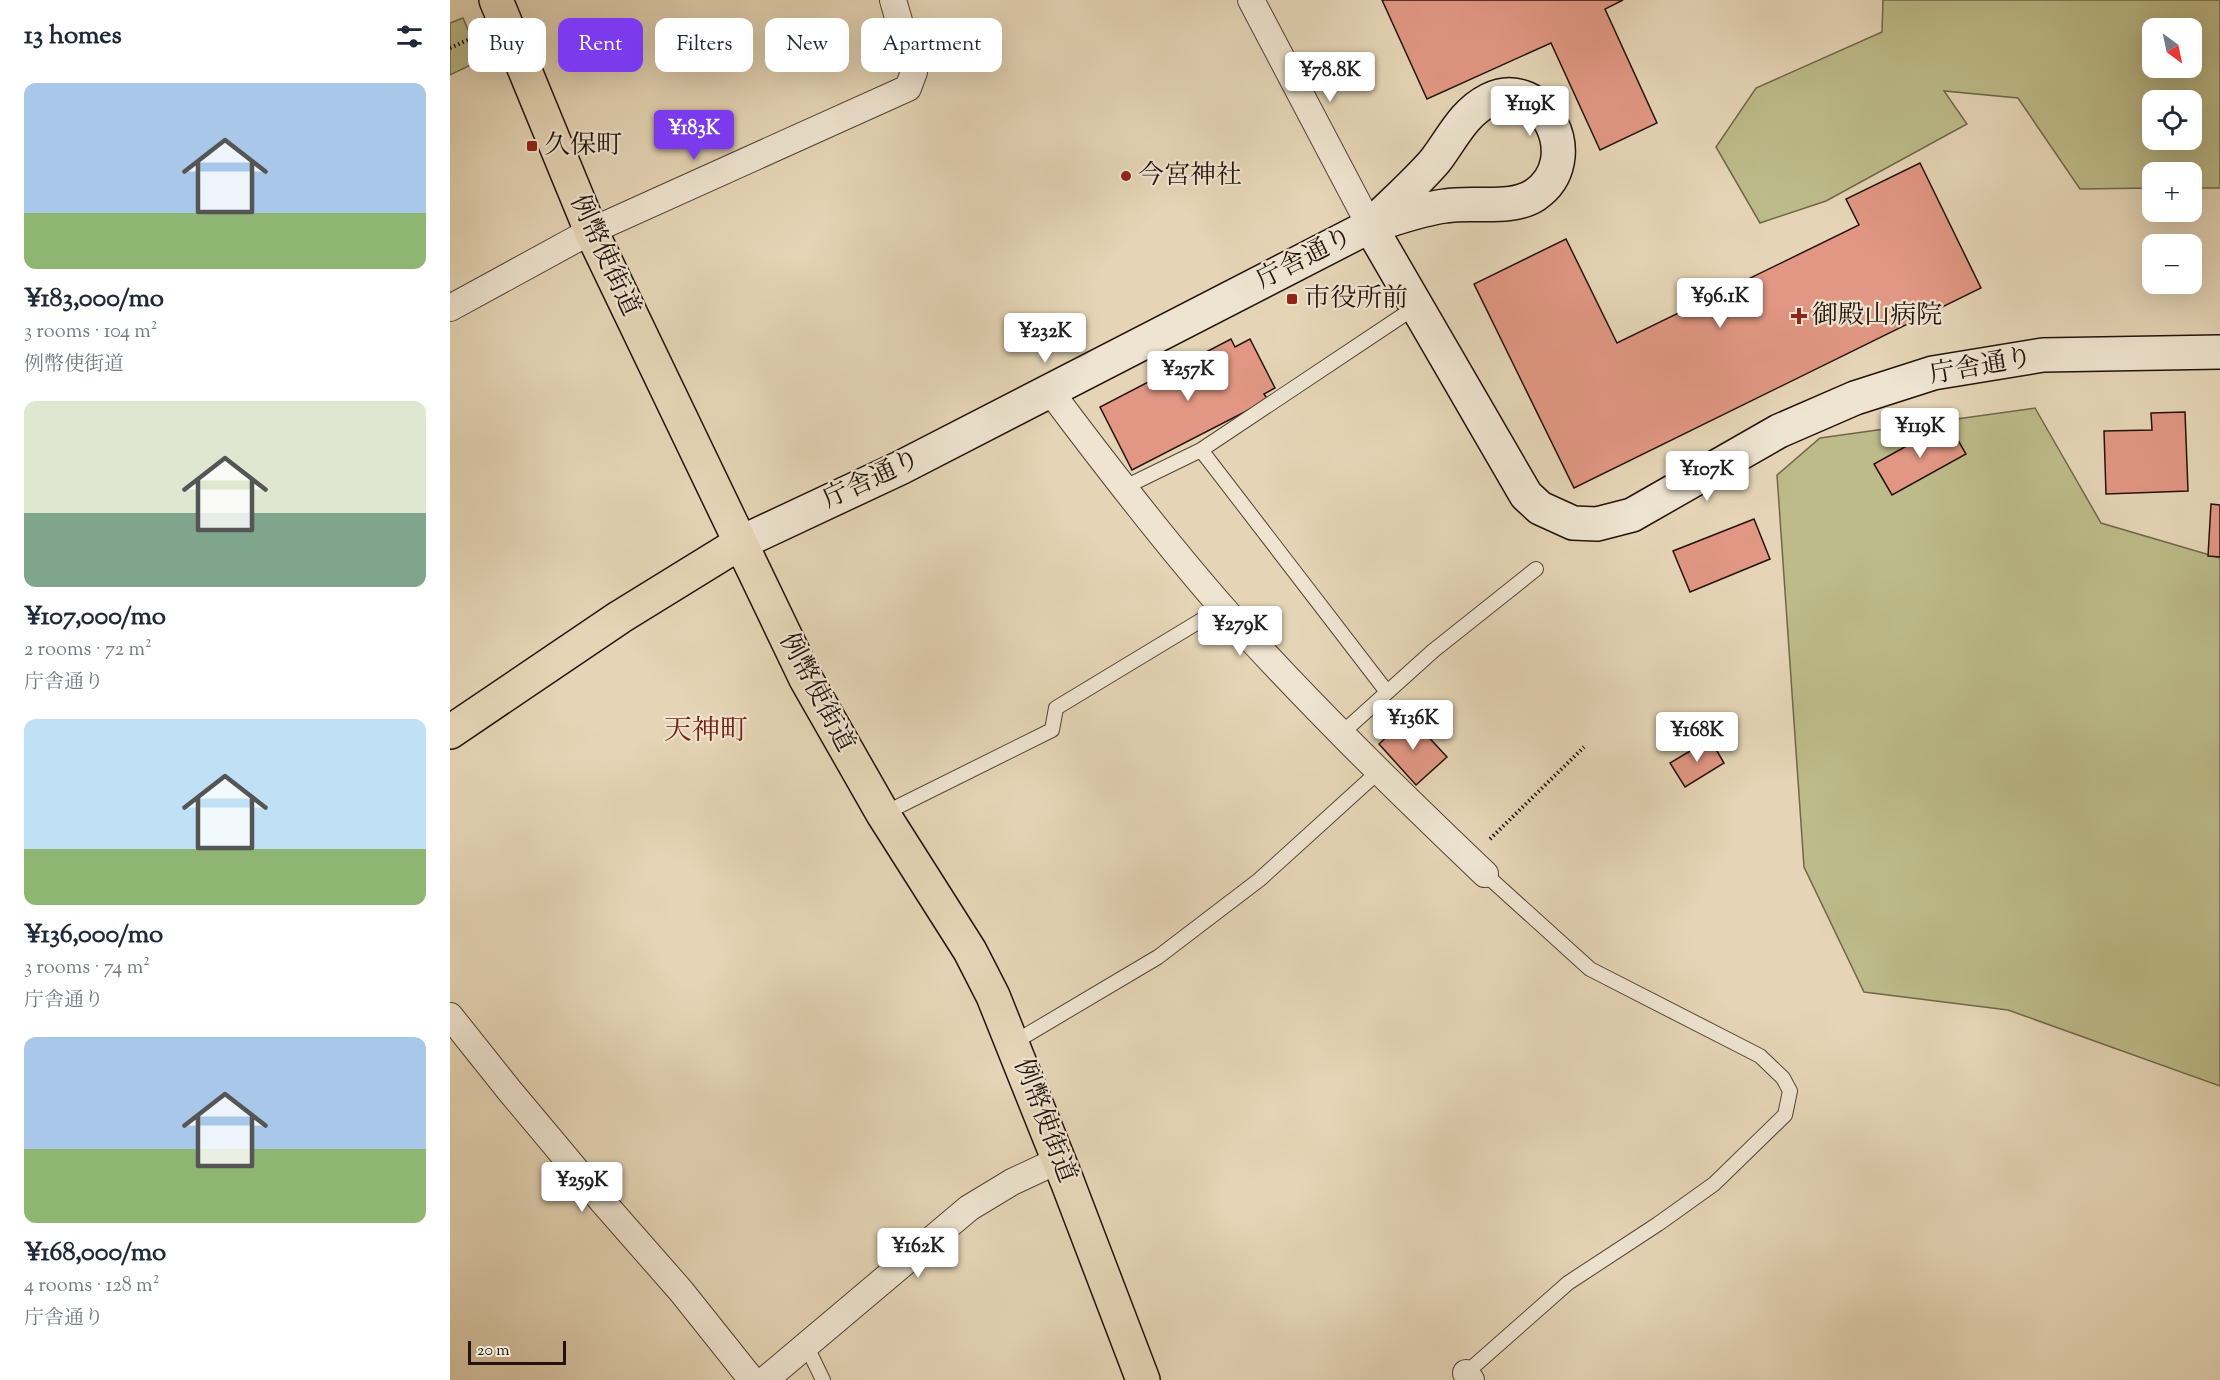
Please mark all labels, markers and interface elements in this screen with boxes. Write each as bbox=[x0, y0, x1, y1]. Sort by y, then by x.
text: 13 homes bbox=[24, 18, 122, 55]
chip: Buy bbox=[468, 18, 546, 72]
chip: Rent bbox=[558, 18, 643, 72]
chip: Filters bbox=[655, 18, 753, 72]
chip: New bbox=[765, 18, 849, 72]
chip: Apartment bbox=[861, 18, 1002, 72]
north arrow bbox=[2142, 18, 2202, 78]
map controls bbox=[2142, 18, 2202, 294]
icon: filters bbox=[393, 20, 426, 53]
pin: ¥78.8K bbox=[1281, 52, 1379, 103]
text: ¥78.8K bbox=[1299, 57, 1361, 86]
pin: ¥119K bbox=[1488, 86, 1572, 137]
button: locate bbox=[2142, 90, 2202, 150]
text: ¥119K bbox=[1505, 91, 1555, 120]
pin: ¥183K bbox=[652, 110, 736, 161]
text: ¥183K bbox=[668, 115, 720, 144]
icon: home bbox=[171, 122, 279, 230]
place label: 久保町 bbox=[544, 128, 622, 165]
marker: 久保町 bbox=[525, 139, 539, 153]
place label: 今宮神社 bbox=[1138, 158, 1242, 195]
button: + bbox=[2142, 162, 2202, 222]
marker: 今宮神社 bbox=[1119, 169, 1133, 183]
street label: 例幣使街道 bbox=[560, 189, 648, 323]
street label: 庁舎通り bbox=[1250, 219, 1360, 299]
button: − bbox=[2142, 234, 2202, 294]
pin: ¥96.1K bbox=[1671, 278, 1769, 329]
text: ¥183,000/mo bbox=[24, 281, 164, 318]
place label: 市役所前 bbox=[1304, 281, 1408, 318]
text: ¥96.1K bbox=[1691, 283, 1749, 312]
marker: 市役所前 bbox=[1285, 292, 1299, 306]
place label: 御殿山病院 bbox=[1812, 298, 1942, 335]
marker: 御殿山病院 bbox=[1790, 307, 1808, 325]
pin: ¥232K bbox=[1003, 313, 1087, 364]
text: 3 rooms · 104 m² bbox=[24, 318, 158, 347]
text: ¥232K bbox=[1018, 318, 1072, 347]
street label: 庁舎通り bbox=[1927, 340, 2035, 394]
text: 例幣使街道 bbox=[24, 351, 124, 380]
pin: ¥257K bbox=[1146, 351, 1230, 402]
text: ¥257K bbox=[1161, 356, 1215, 385]
pin: ¥119K bbox=[1878, 408, 1962, 459]
text: ¥119K bbox=[1895, 413, 1945, 442]
icon: home bbox=[171, 440, 279, 548]
street label: 庁舎通り bbox=[817, 441, 927, 519]
pin: ¥107K bbox=[1665, 451, 1749, 502]
text: ¥107K bbox=[1680, 456, 1734, 485]
text: ¥107,000/mo bbox=[24, 599, 166, 636]
pin: ¥279K bbox=[1198, 606, 1282, 657]
text: ¥279K bbox=[1212, 611, 1268, 640]
street label: 例幣使街道 bbox=[769, 627, 863, 759]
text: 2 rooms · 72 m² bbox=[24, 636, 152, 665]
text: 庁舎通り bbox=[24, 669, 104, 698]
pin: ¥136K bbox=[1371, 700, 1455, 751]
text: ¥136K bbox=[1387, 705, 1439, 734]
district label: 天神町 bbox=[664, 712, 748, 752]
pin: ¥168K bbox=[1655, 712, 1739, 763]
text: ¥168K bbox=[1670, 717, 1724, 746]
icon: home bbox=[171, 758, 279, 866]
text: ¥136,000/mo bbox=[24, 917, 163, 954]
text: 3 rooms · 74 m² bbox=[24, 954, 150, 983]
text: 庁舎通り bbox=[24, 987, 104, 1016]
street label: 例幣使街道 bbox=[1003, 1054, 1085, 1188]
icon: home bbox=[171, 1076, 279, 1184]
pin: ¥259K bbox=[540, 1162, 624, 1213]
text: ¥259K bbox=[555, 1167, 609, 1196]
pin: ¥162K bbox=[876, 1228, 960, 1279]
text: ¥162K bbox=[891, 1233, 945, 1262]
text: ¥168,000/mo bbox=[24, 1235, 166, 1272]
text: 4 rooms · 128 m² bbox=[24, 1272, 159, 1301]
text: 庁舎通り bbox=[24, 1305, 104, 1334]
scale bar bbox=[468, 1338, 566, 1366]
text: 20 m bbox=[477, 1340, 510, 1363]

